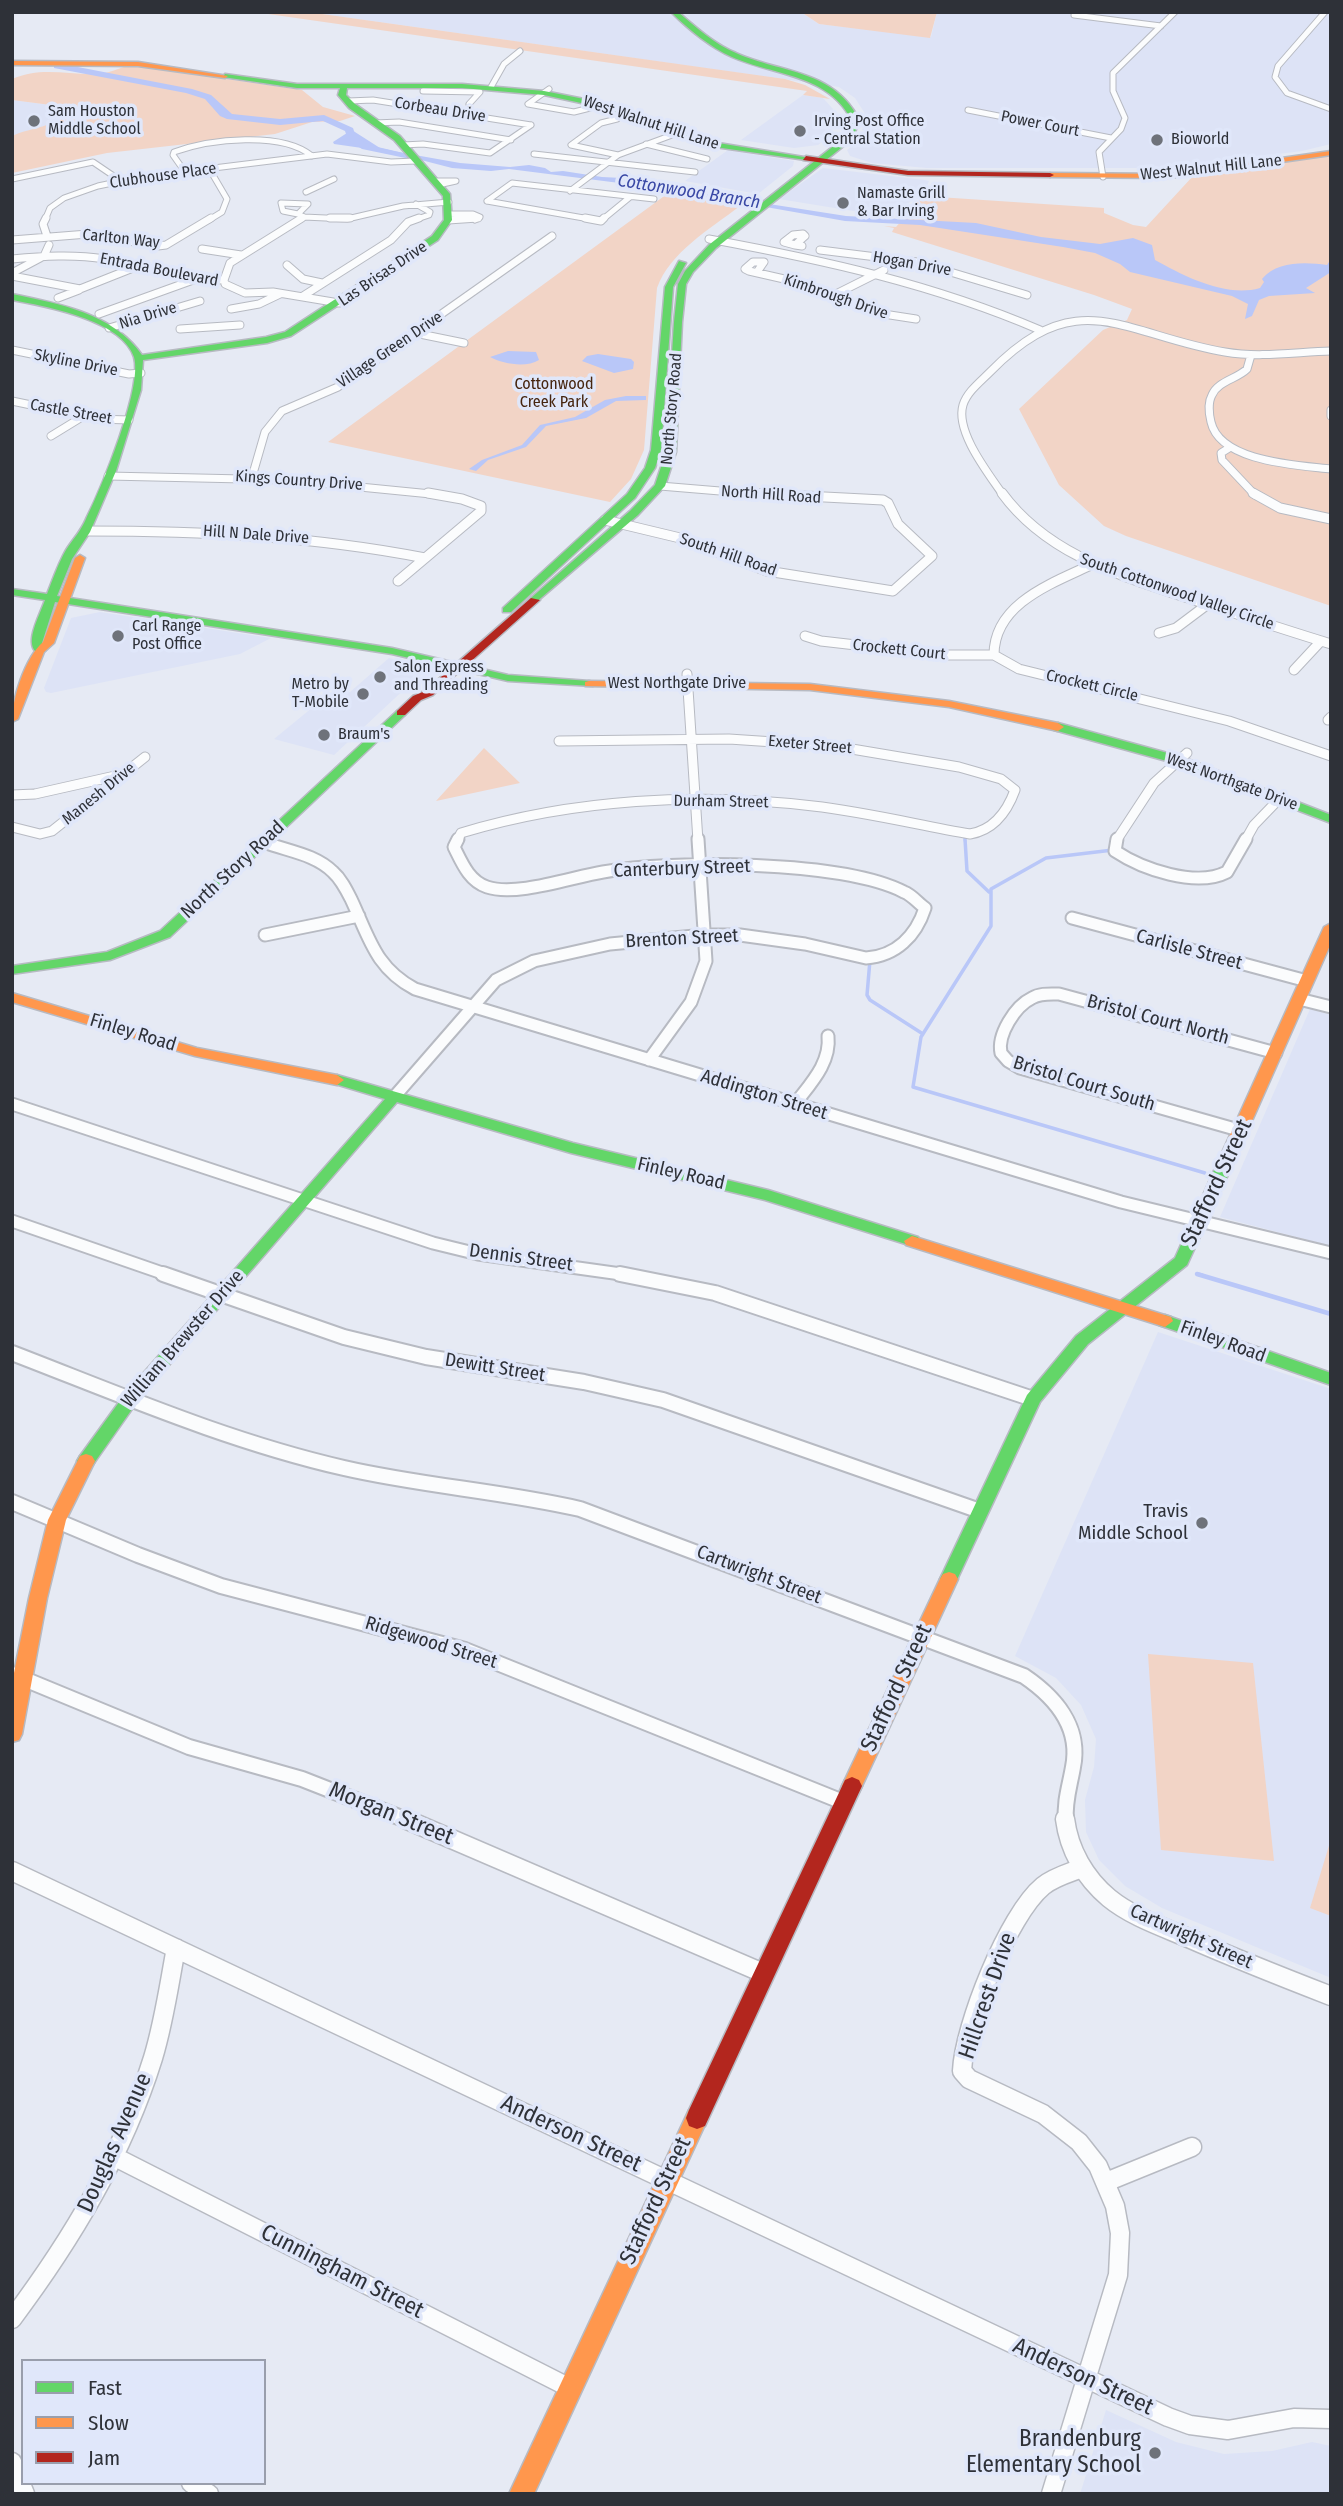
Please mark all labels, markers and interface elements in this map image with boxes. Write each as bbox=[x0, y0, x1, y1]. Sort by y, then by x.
street label: West Walnut Hill Lane bbox=[581, 92, 721, 154]
street label: Corbeau Drive bbox=[393, 93, 487, 127]
place label: Sam Houston Middle School bbox=[48, 102, 141, 140]
street label: Power Court bbox=[999, 107, 1081, 141]
place label: Irving Post Office - Central Station bbox=[814, 112, 925, 150]
marker: Sam Houston Middle School bbox=[26, 113, 42, 129]
marker: Irving Post Office - Central Station bbox=[792, 123, 808, 139]
place label: Bioworld bbox=[1171, 130, 1229, 150]
marker: Bioworld bbox=[1149, 132, 1165, 148]
street label: West Walnut Hill Lane bbox=[1139, 151, 1283, 185]
street label: Clubhouse Place bbox=[108, 159, 218, 193]
water label: Cottonwood Branch bbox=[616, 170, 762, 214]
place label: Namaste Grill & Bar Irving bbox=[857, 184, 945, 222]
marker: Namaste Grill & Bar Irving bbox=[835, 195, 851, 211]
street label: Carlton Way bbox=[81, 225, 161, 253]
street label: Las Brisas Drive bbox=[335, 237, 431, 311]
street label: Hogan Drive bbox=[871, 248, 953, 280]
street label: Entrada Boulevard bbox=[98, 249, 220, 291]
street label: Kimbrough Drive bbox=[781, 270, 891, 324]
street label: Nia Drive bbox=[117, 298, 179, 334]
street label: Village Green Drive bbox=[334, 308, 446, 392]
street label: Skyline Drive bbox=[33, 345, 119, 381]
street label: North Story Road bbox=[658, 352, 686, 466]
park label: Cottonwood Creek Park bbox=[514, 375, 594, 413]
street label: Castle Street bbox=[29, 395, 113, 429]
street label: Kings Country Drive bbox=[235, 467, 363, 495]
street label: North Hill Road bbox=[720, 482, 822, 508]
street label: Hill N Dale Drive bbox=[203, 522, 309, 548]
street label: South Hill Road bbox=[677, 529, 779, 581]
street label: South Cottonwood Valley Circle bbox=[1078, 550, 1276, 634]
place label: Carl Range Post Office bbox=[132, 617, 202, 655]
marker: Carl Range Post Office bbox=[110, 628, 126, 644]
street label: Crockett Court bbox=[852, 636, 946, 664]
place label: Salon Express and Threading bbox=[394, 658, 488, 696]
street label: Crockett Circle bbox=[1044, 666, 1140, 706]
marker: Salon Express and Threading bbox=[372, 669, 388, 685]
street label: West Northgate Drive bbox=[608, 674, 746, 694]
place label: Metro by T-Mobile bbox=[292, 675, 349, 713]
marker: Metro by T-Mobile bbox=[355, 686, 371, 702]
place label: Braum's bbox=[338, 725, 390, 745]
marker: Braum's bbox=[316, 727, 332, 743]
street label: Exeter Street bbox=[767, 732, 853, 758]
street label: West Northgate Drive bbox=[1164, 749, 1300, 815]
street label: Manesh Drive bbox=[59, 759, 139, 829]
street label: Durham Street bbox=[673, 792, 769, 812]
street label: North Story Road bbox=[177, 816, 289, 924]
street label: Canterbury Street bbox=[613, 855, 751, 883]
street label: Brenton Street bbox=[625, 925, 739, 953]
street label: Carlisle Street bbox=[1133, 925, 1245, 975]
street label: Bristol Court North bbox=[1084, 990, 1232, 1050]
street label: Finley Road bbox=[87, 1009, 179, 1057]
street label: Bristol Court South bbox=[1010, 1052, 1158, 1116]
street label: Addington Street bbox=[698, 1065, 830, 1125]
street label: Stafford Street bbox=[1175, 1115, 1259, 1251]
street label: Finley Road bbox=[635, 1153, 727, 1195]
street label: Dennis Street bbox=[468, 1239, 574, 1277]
street label: William Brewster Drive bbox=[117, 1265, 249, 1413]
street label: Finley Road bbox=[1177, 1316, 1269, 1368]
street label: Dewitt Street bbox=[443, 1349, 547, 1387]
place label: Travis Middle School bbox=[1078, 1501, 1188, 1545]
marker: Travis Middle School bbox=[1194, 1515, 1210, 1531]
street label: Cartwright Street bbox=[693, 1541, 825, 1609]
street label: Ridgewood Street bbox=[362, 1612, 500, 1674]
street label: Stafford Street bbox=[855, 1620, 939, 1756]
street label: Morgan Street bbox=[325, 1777, 457, 1851]
street label: Cartwright Street bbox=[1126, 1900, 1256, 1974]
street label: Hillcrest Drive bbox=[953, 1929, 1023, 2063]
street label: Douglas Avenue bbox=[72, 2069, 158, 2217]
street label: Anderson Street bbox=[496, 2089, 646, 2179]
street label: Stafford Street bbox=[614, 2133, 698, 2269]
street label: Cunningham Street bbox=[256, 2219, 428, 2325]
street label: Anderson Street bbox=[1008, 2332, 1158, 2422]
legend bbox=[21, 2359, 266, 2485]
text: Fast bbox=[88, 2375, 122, 2401]
text: Slow bbox=[88, 2410, 129, 2436]
place label: Brandenburg Elementary School bbox=[966, 2426, 1141, 2480]
text: Jam bbox=[88, 2445, 120, 2471]
marker: Brandenburg Elementary School bbox=[1147, 2445, 1163, 2461]

